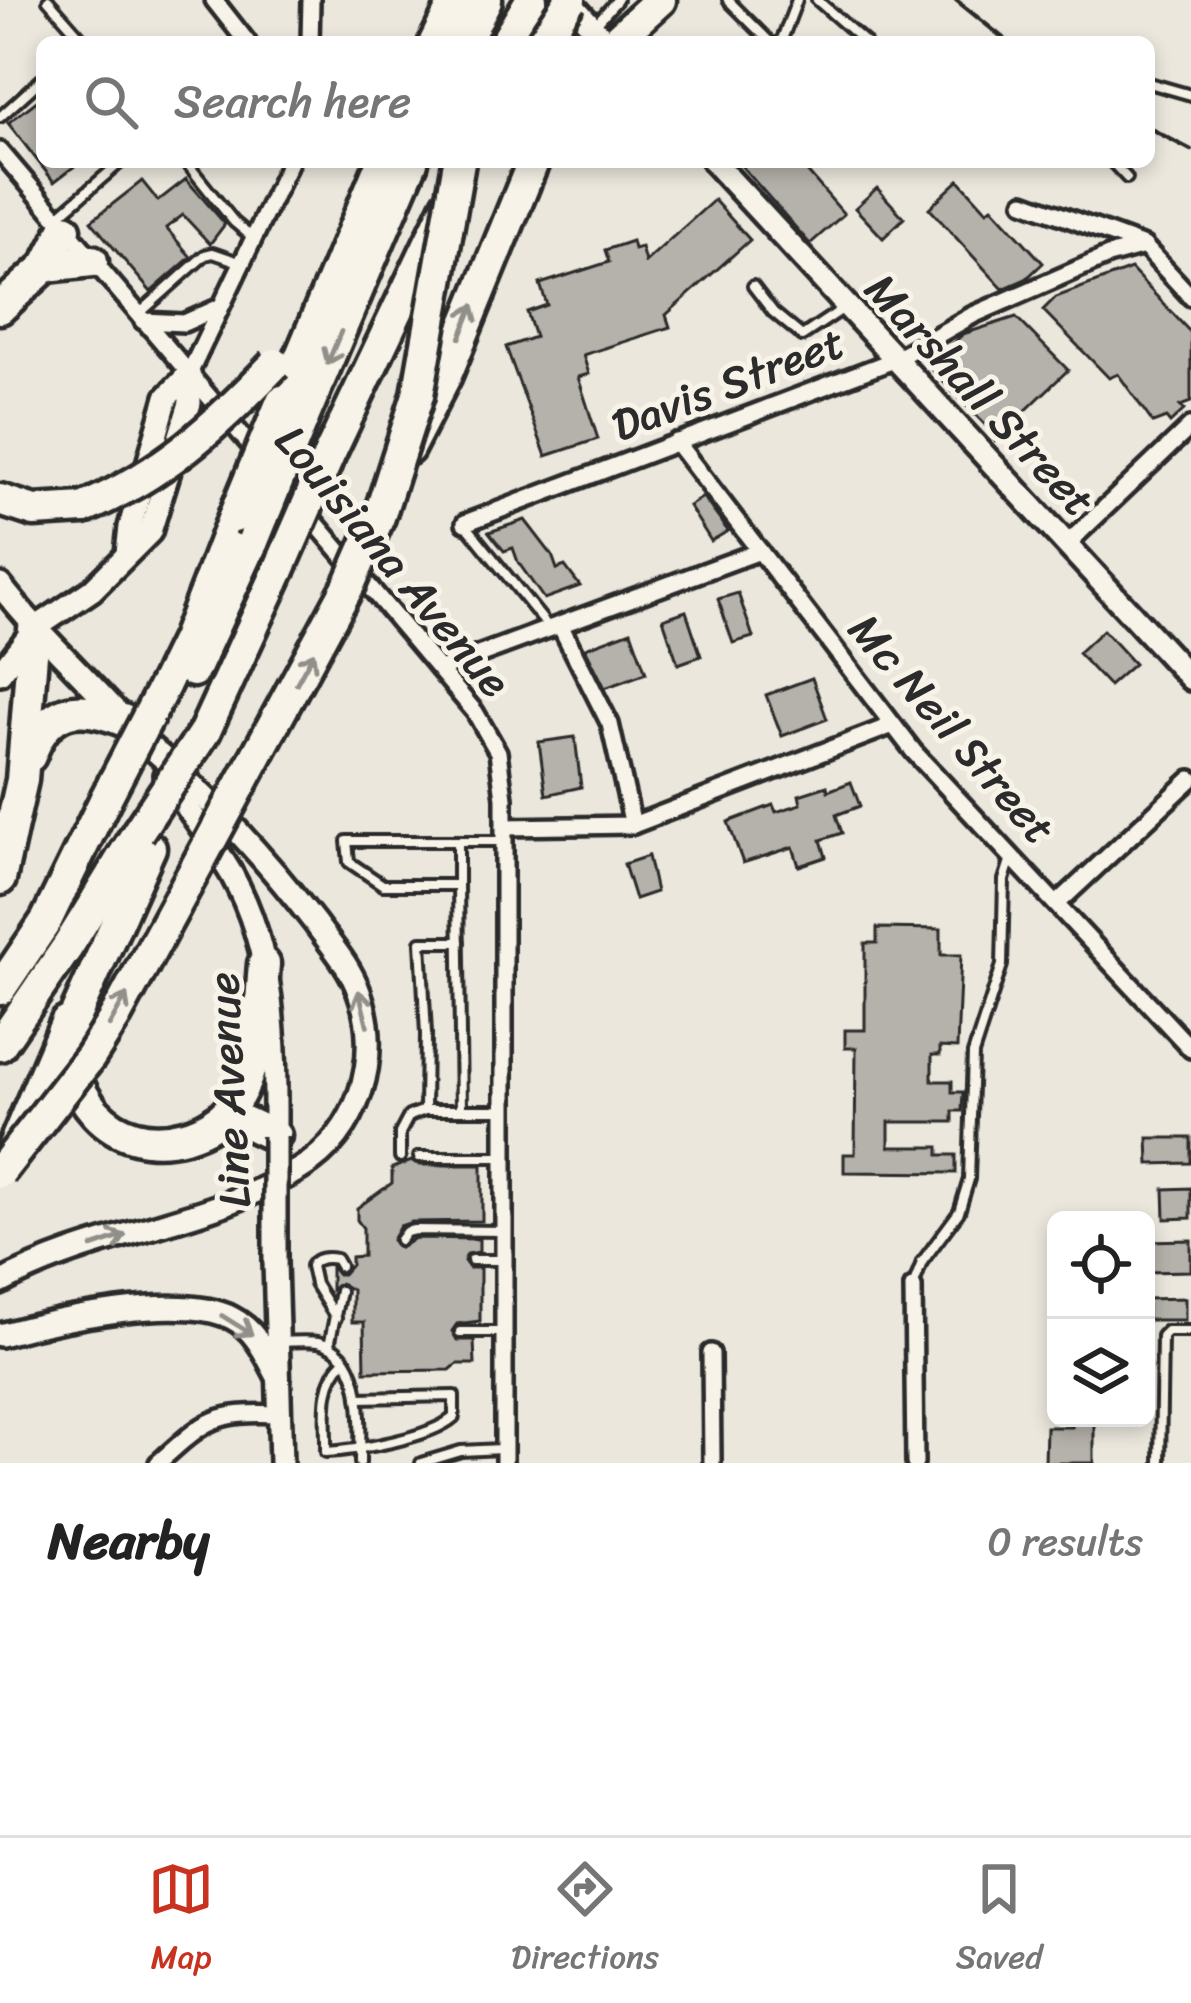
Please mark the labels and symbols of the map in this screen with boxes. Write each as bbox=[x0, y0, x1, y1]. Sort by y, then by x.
street label: Marshall Street bbox=[844, 253, 1116, 537]
street label: Davis Street bbox=[599, 303, 857, 465]
one-way arrow bbox=[458, 304, 480, 341]
one-way arrow bbox=[322, 329, 344, 365]
street label: Louisiana Avenue bbox=[254, 406, 532, 716]
street label: Mc Neil Street bbox=[827, 594, 1077, 864]
one-way arrow bbox=[294, 651, 317, 686]
street label: Line Avenue bbox=[183, 970, 275, 1210]
one-way arrow bbox=[351, 990, 373, 1028]
one-way arrow bbox=[107, 993, 130, 1028]
one-way arrow bbox=[90, 1229, 127, 1250]
one-way arrow bbox=[219, 1313, 253, 1337]

